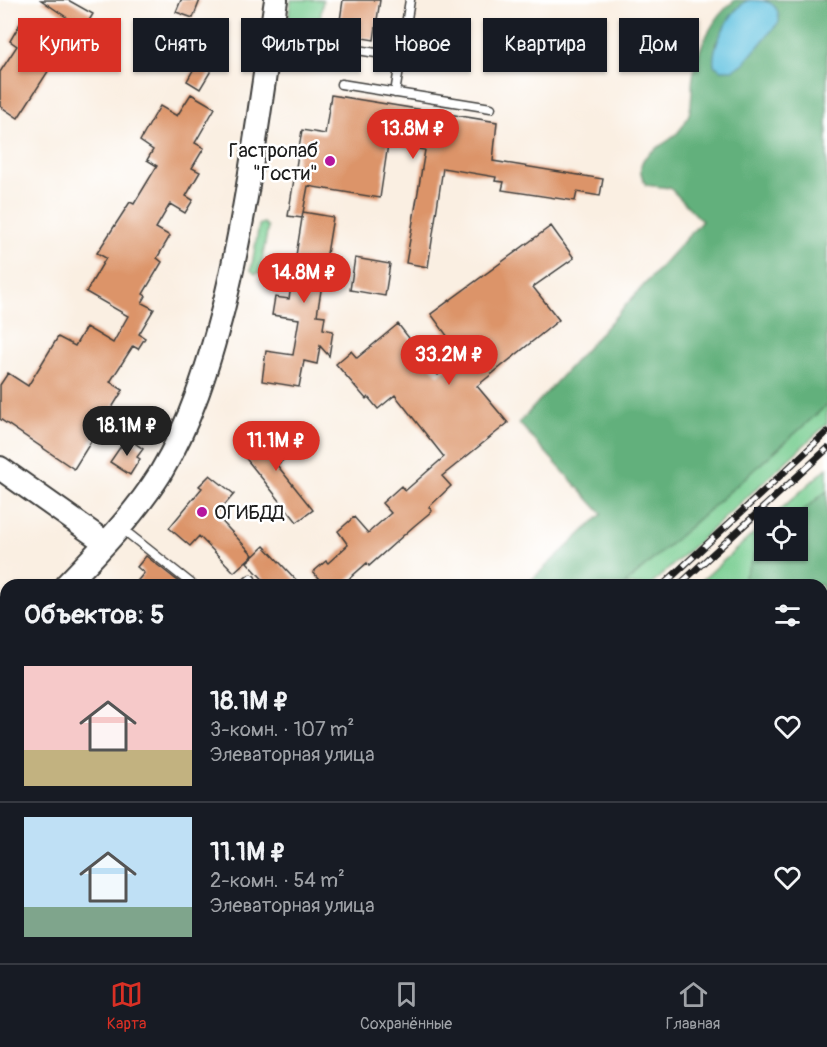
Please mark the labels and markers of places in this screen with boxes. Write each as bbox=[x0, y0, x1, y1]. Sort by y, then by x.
pin: 13.8M ₽ bbox=[358, 109, 468, 160]
place label: Гастропаб "Гости" bbox=[229, 138, 318, 186]
marker: Гастропаб "Гости" bbox=[323, 154, 337, 168]
pin: 14.8M ₽ bbox=[249, 253, 359, 304]
pin: 33.2M ₽ bbox=[394, 335, 504, 386]
pin: 18.1M ₽ bbox=[72, 406, 182, 457]
pin: 11.1M ₽ bbox=[221, 421, 331, 472]
place label: ОГИБДД bbox=[214, 500, 285, 525]
marker: ОГИБДД bbox=[195, 505, 209, 519]

